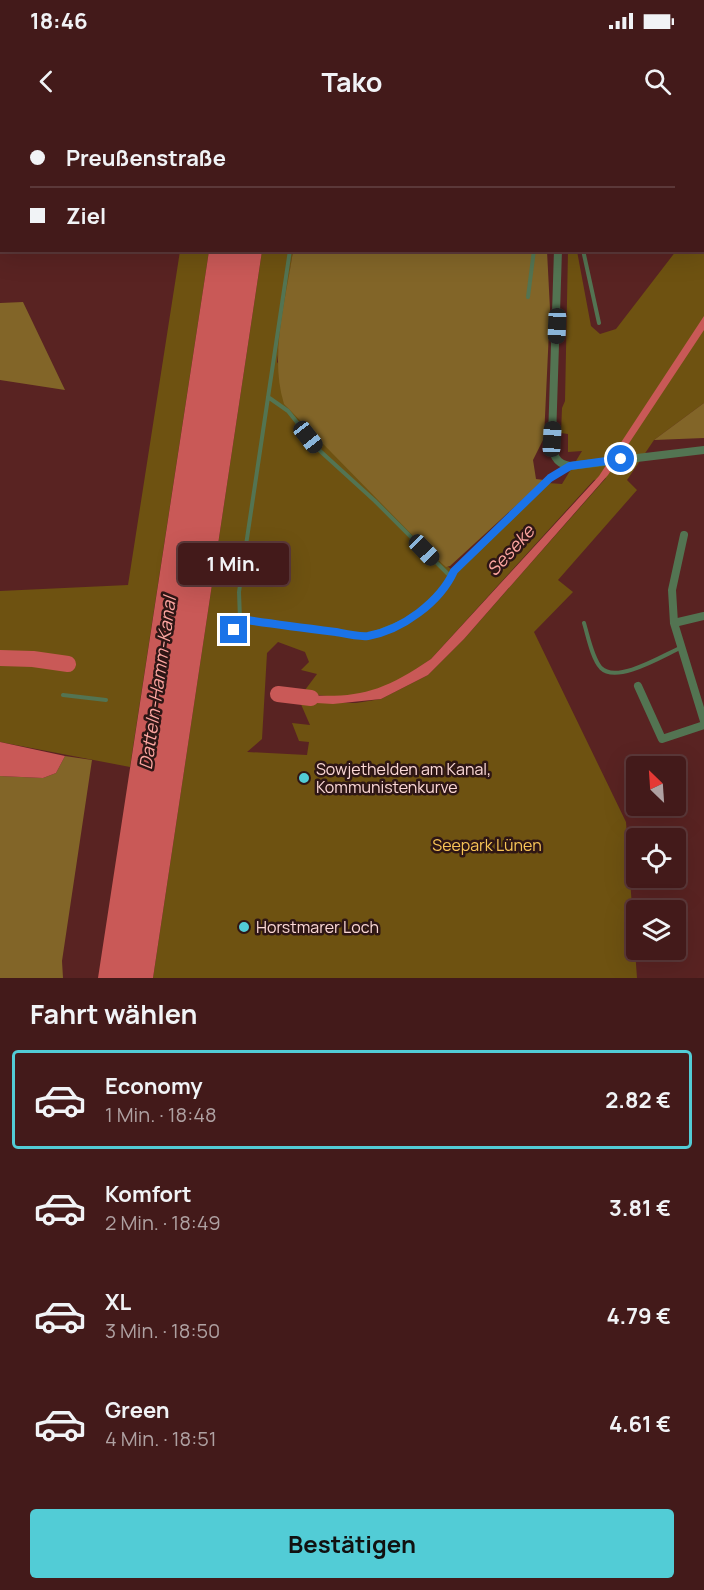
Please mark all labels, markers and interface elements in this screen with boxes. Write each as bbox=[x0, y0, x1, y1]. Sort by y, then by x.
text: 18:46 bbox=[30, 6, 88, 36]
text: Tako bbox=[322, 63, 382, 100]
icon: back bbox=[30, 65, 63, 98]
icon: search bbox=[641, 65, 674, 98]
text: Preußenstraße bbox=[66, 143, 226, 173]
text: Ziel bbox=[66, 201, 106, 231]
car bbox=[547, 308, 567, 344]
car bbox=[290, 417, 326, 457]
car bbox=[542, 421, 562, 457]
route start bbox=[607, 445, 634, 472]
water label: Seseke bbox=[481, 518, 540, 581]
car bbox=[405, 531, 443, 569]
callout: 1 Min. bbox=[178, 543, 290, 585]
text: 1 Min. bbox=[206, 550, 261, 577]
water label: Datteln-Hamm-Kanal bbox=[133, 592, 181, 771]
route end bbox=[220, 616, 247, 643]
north arrow bbox=[626, 756, 686, 816]
map controls bbox=[626, 756, 686, 960]
place label: Sowjethelden am Kanal, Kommunistenkurve bbox=[316, 758, 491, 798]
marker: Sowjethelden am Kanal, Kommunistenkurve bbox=[297, 771, 311, 785]
button: locate bbox=[626, 828, 686, 888]
park label: Seepark Lünen bbox=[432, 834, 542, 856]
button: layers bbox=[626, 900, 686, 960]
place label: Horstmarer Loch bbox=[256, 916, 379, 938]
marker: Horstmarer Loch bbox=[237, 920, 251, 934]
text: Fahrt wählen bbox=[30, 995, 198, 1032]
text: Economy bbox=[105, 1071, 203, 1101]
icon: car bbox=[33, 1073, 87, 1127]
text: 2.82 € bbox=[605, 1085, 671, 1115]
text: 1 Min. · 18:48 bbox=[105, 1101, 217, 1128]
text: Komfort bbox=[105, 1179, 192, 1209]
icon: car bbox=[33, 1181, 87, 1235]
text: 3.81 € bbox=[609, 1193, 671, 1223]
text: 2 Min. · 18:49 bbox=[105, 1209, 221, 1236]
text: XL bbox=[105, 1287, 131, 1317]
icon: car bbox=[33, 1289, 87, 1343]
text: 4.79 € bbox=[607, 1301, 671, 1331]
text: 3 Min. · 18:50 bbox=[105, 1317, 220, 1344]
text: Green bbox=[105, 1395, 170, 1425]
icon: car bbox=[33, 1397, 87, 1451]
text: 4.61 € bbox=[609, 1409, 671, 1439]
text: 4 Min. · 18:51 bbox=[105, 1425, 217, 1452]
button: Bestätigen bbox=[30, 1509, 674, 1578]

